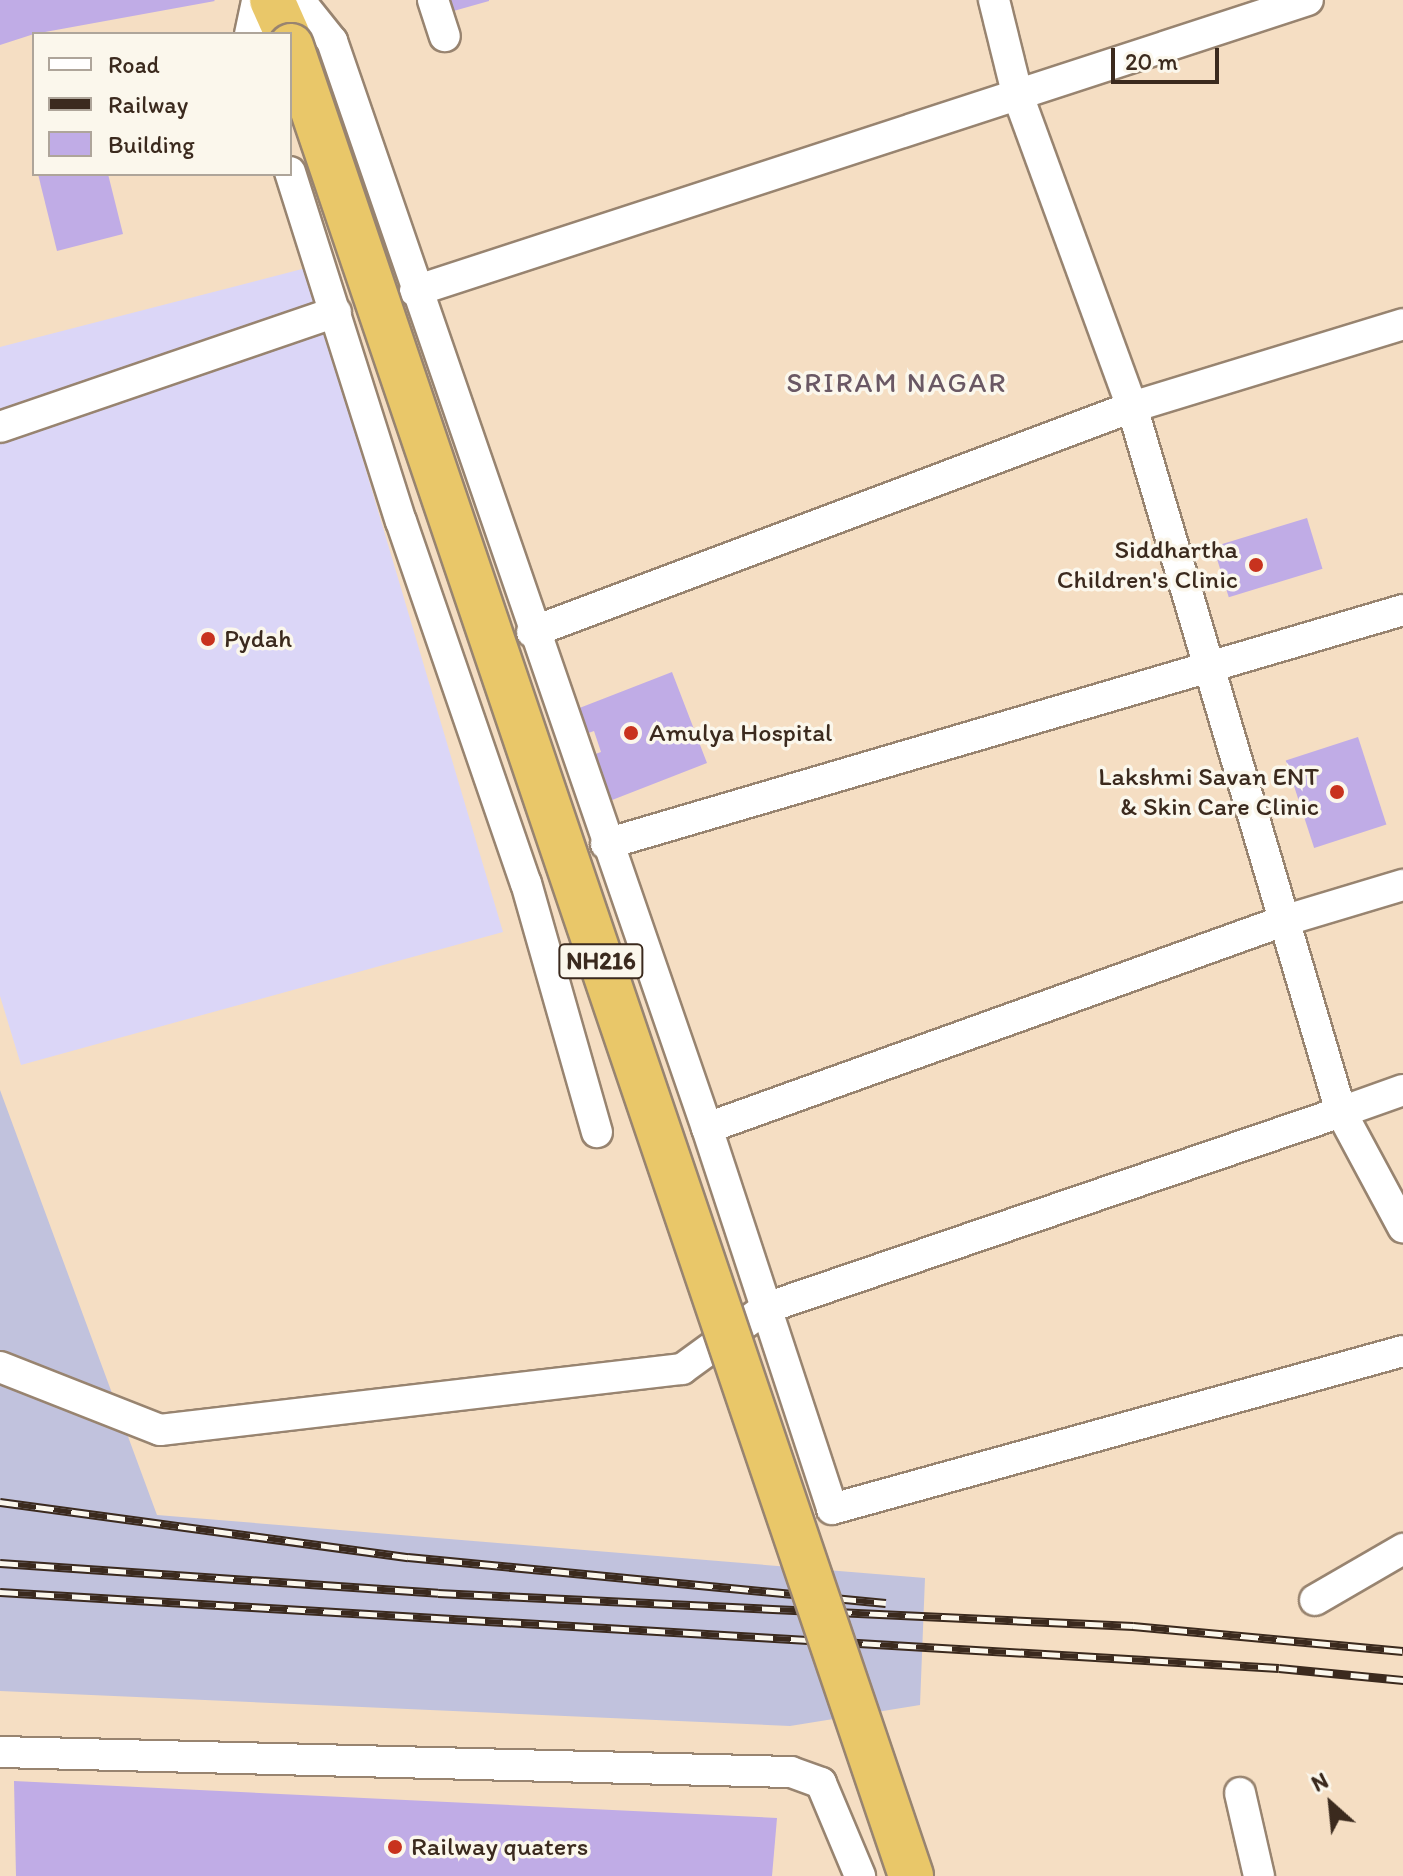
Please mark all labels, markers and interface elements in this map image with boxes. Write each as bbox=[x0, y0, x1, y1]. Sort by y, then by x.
legend bbox=[32, 32, 292, 176]
scale bar bbox=[1115, 32, 1223, 82]
text: 20 m bbox=[1125, 47, 1178, 76]
text: Road bbox=[108, 50, 160, 79]
text: Railway bbox=[108, 90, 188, 119]
text: Building bbox=[108, 130, 195, 159]
district label: SRIRAM NAGAR bbox=[786, 365, 1008, 399]
place label: Siddhartha Children's Clinic bbox=[1057, 534, 1238, 596]
marker: Siddhartha Children's Clinic bbox=[1245, 554, 1267, 576]
place label: Pydah bbox=[224, 623, 292, 655]
marker: Pydah bbox=[199, 630, 217, 648]
place label: Amulya Hospital bbox=[649, 717, 833, 749]
marker: Amulya Hospital bbox=[620, 722, 642, 744]
place label: Lakshmi Savan ENT & Skin Care Clinic bbox=[1100, 761, 1319, 822]
marker: Lakshmi Savan ENT & Skin Care Clinic bbox=[1326, 781, 1348, 803]
road number: NH216 bbox=[557, 941, 645, 981]
north arrow bbox=[1291, 1764, 1371, 1844]
text: N bbox=[1307, 1767, 1333, 1798]
place label: Railway quaters bbox=[411, 1831, 588, 1863]
marker: Railway quaters bbox=[386, 1838, 404, 1856]

